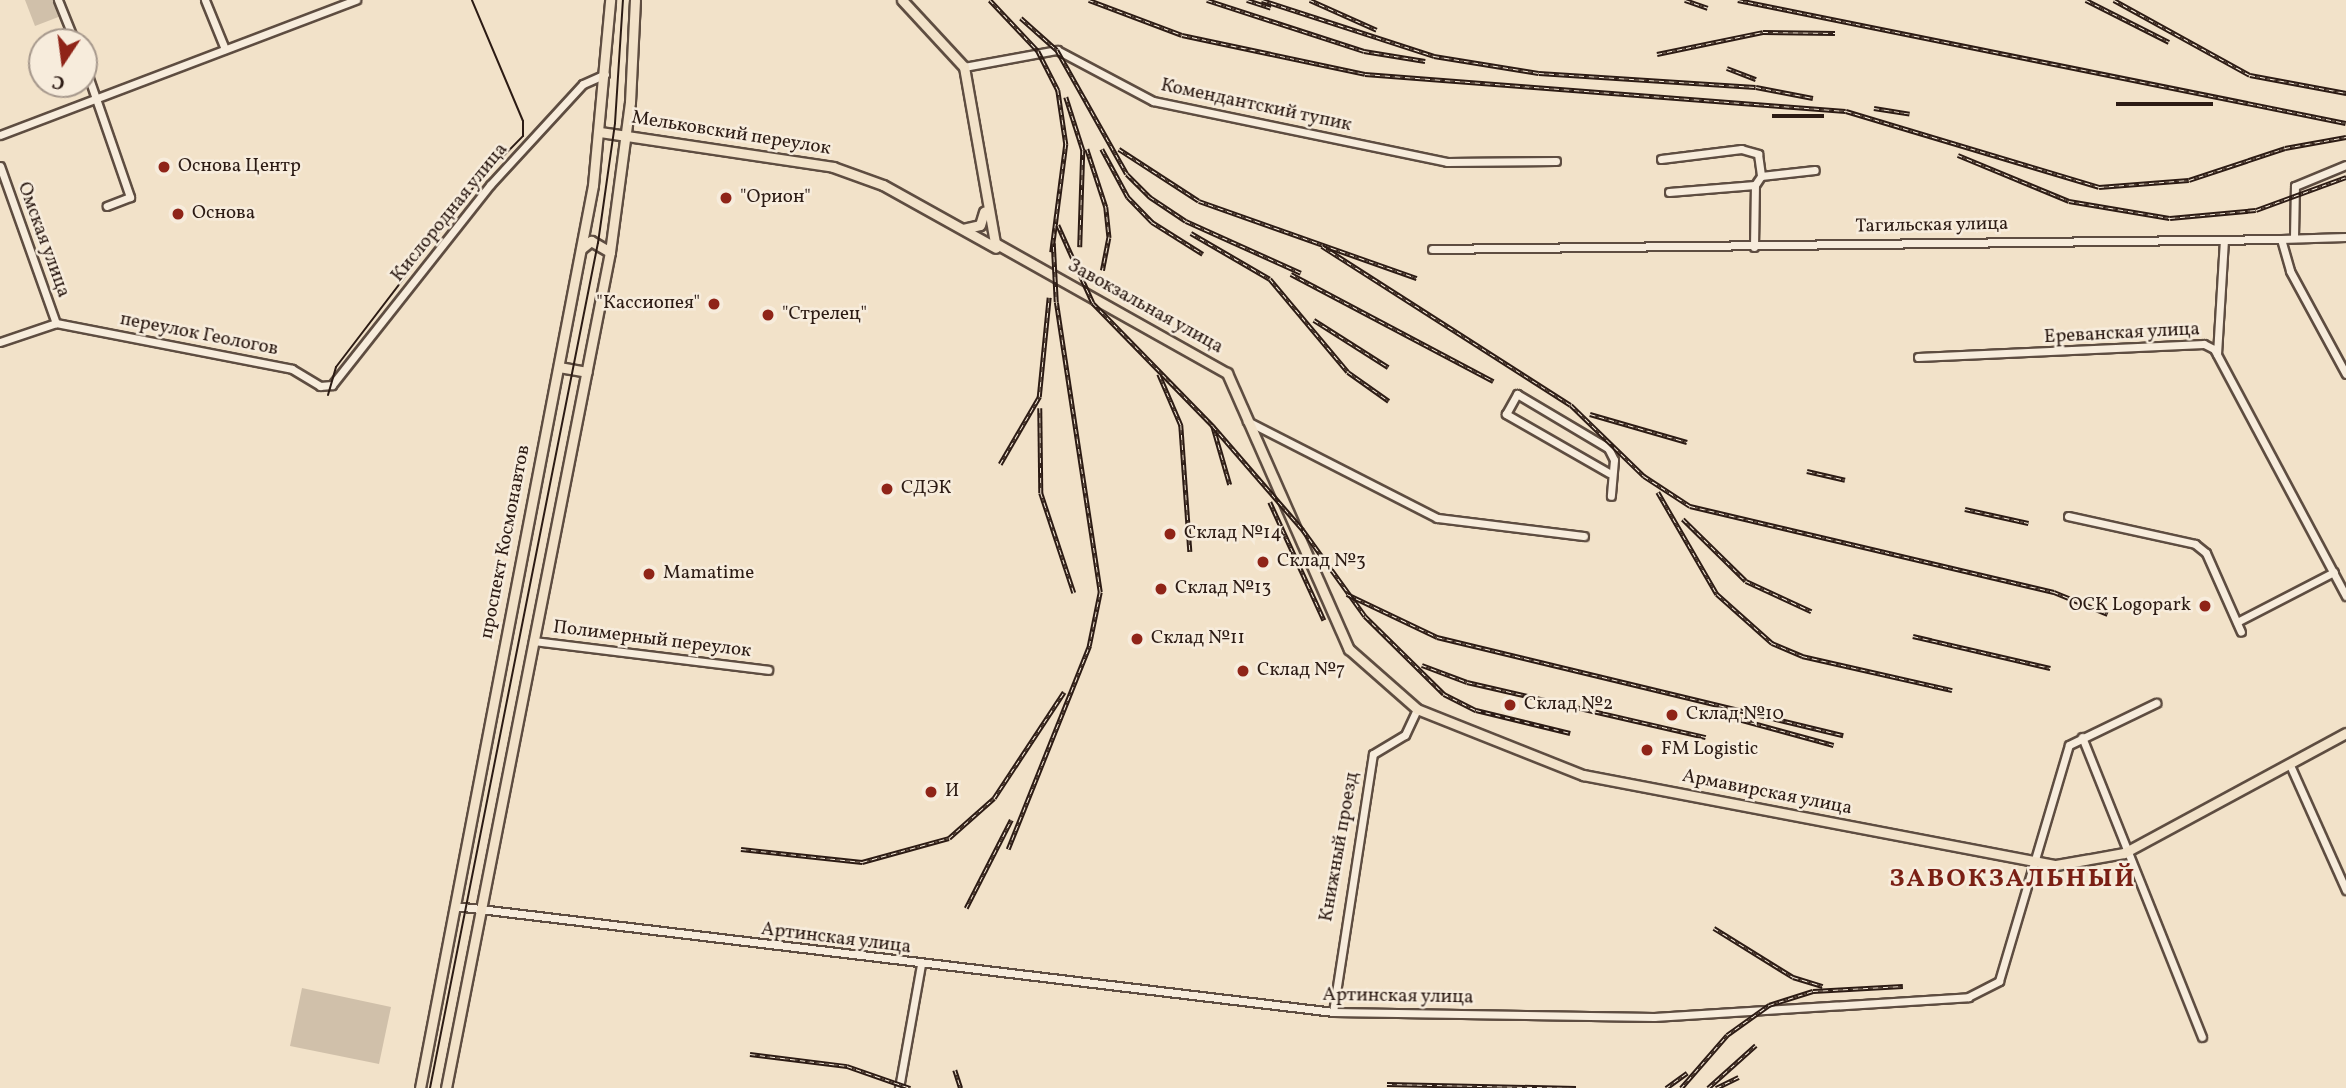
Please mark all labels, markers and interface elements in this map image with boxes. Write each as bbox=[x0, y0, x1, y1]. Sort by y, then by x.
north arrow bbox=[28, 28, 98, 98]
text: С bbox=[50, 67, 68, 96]
street label: Комендантский тупик bbox=[1158, 75, 1354, 137]
street label: Мельковский переулок bbox=[630, 107, 832, 161]
street label: Кислородная улица bbox=[387, 139, 513, 287]
place label: Основа Центр bbox=[178, 156, 301, 178]
marker: Основа Центр bbox=[156, 159, 172, 175]
street label: Омская улица bbox=[11, 179, 75, 301]
place label: "Орион" bbox=[740, 187, 811, 209]
marker: "Орион" bbox=[718, 190, 734, 206]
place label: Основа bbox=[192, 203, 255, 225]
marker: Основа bbox=[170, 206, 186, 222]
street label: Тагильская улица bbox=[1855, 213, 2009, 239]
street label: Завокзальная улица bbox=[1063, 255, 1227, 359]
place label: "Кассиопея" bbox=[596, 293, 700, 315]
marker: "Кассиопея" bbox=[706, 296, 722, 312]
place label: "Стрелец" bbox=[782, 304, 867, 326]
marker: "Стрелец" bbox=[760, 307, 776, 323]
street label: переулок Геологов bbox=[118, 308, 280, 362]
street label: Ереванская улица bbox=[2043, 319, 2201, 349]
street label: проспект Космонавтов bbox=[476, 443, 536, 641]
place label: СДЭК bbox=[901, 478, 951, 500]
marker: СДЭК bbox=[879, 481, 895, 497]
place label: Склад №14 bbox=[1184, 523, 1282, 545]
marker: Склад №14 bbox=[1162, 526, 1178, 542]
place label: Склад №3 bbox=[1277, 551, 1366, 573]
marker: Склад №3 bbox=[1255, 554, 1271, 570]
place label: Mamatime bbox=[663, 563, 754, 585]
marker: Mamatime bbox=[641, 566, 657, 582]
place label: Склад №13 bbox=[1175, 578, 1271, 600]
marker: Склад №13 bbox=[1153, 581, 1169, 597]
place label: ОСК Logopark bbox=[2069, 595, 2191, 617]
marker: ОСК Logopark bbox=[2197, 598, 2213, 614]
street label: Полимерный переулок bbox=[552, 617, 752, 663]
place label: Склад №11 bbox=[1151, 628, 1245, 650]
marker: Склад №11 bbox=[1129, 631, 1145, 647]
place label: Склад №7 bbox=[1257, 660, 1345, 682]
marker: Склад №7 bbox=[1235, 663, 1251, 679]
place label: Склад №2 bbox=[1524, 694, 1613, 716]
marker: Склад №2 bbox=[1502, 697, 1518, 713]
place label: Склад №10 bbox=[1686, 704, 1784, 726]
marker: Склад №10 bbox=[1664, 707, 1680, 723]
place label: FM Logistic bbox=[1661, 739, 1758, 761]
marker: FM Logistic bbox=[1639, 742, 1655, 758]
street label: Армавирская улица bbox=[1680, 765, 1854, 821]
street label: Книжный проезд bbox=[1316, 770, 1364, 924]
place label: И bbox=[945, 781, 959, 803]
marker: И bbox=[923, 784, 939, 800]
district label: ЗАВОКЗАЛЬНЫЙ bbox=[1891, 864, 2135, 896]
street label: Артинская улица bbox=[759, 918, 913, 960]
street label: Артинская улица bbox=[1322, 984, 1474, 1010]

